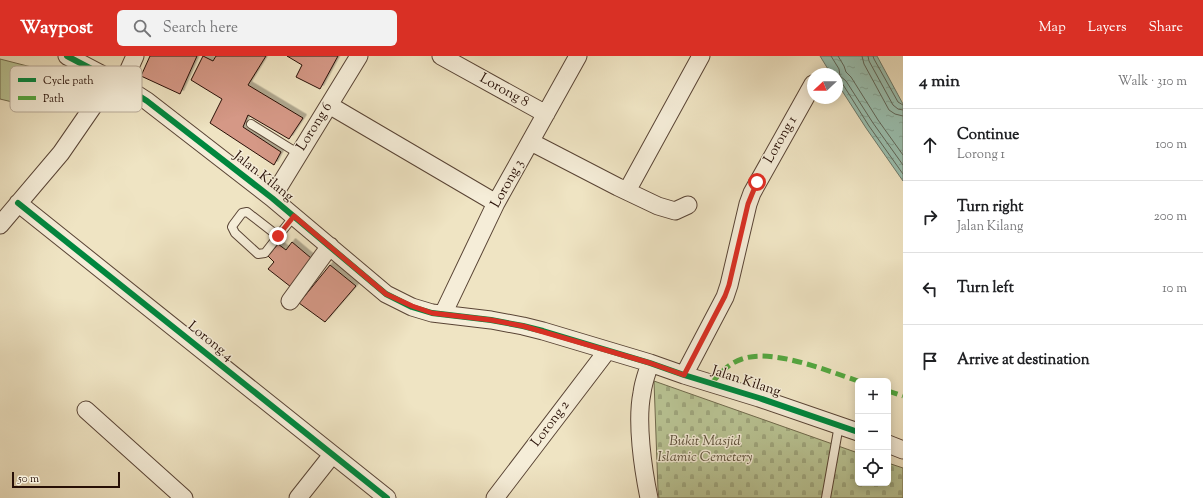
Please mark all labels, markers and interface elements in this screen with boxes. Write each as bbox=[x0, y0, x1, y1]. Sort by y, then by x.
search box bbox=[117, 10, 397, 46]
text: Waypost bbox=[20, 15, 93, 42]
icon: search bbox=[131, 17, 153, 39]
text: Search here bbox=[163, 18, 238, 39]
text: Map bbox=[1039, 18, 1066, 38]
text: Layers bbox=[1088, 18, 1126, 38]
text: Share bbox=[1148, 18, 1183, 38]
legend bbox=[10, 66, 142, 112]
north arrow bbox=[807, 68, 843, 104]
street label: Lorong 8 bbox=[476, 69, 532, 113]
text: 4 min bbox=[919, 70, 960, 94]
text: Cycle path bbox=[43, 73, 94, 89]
text: Walk · 310 m bbox=[1118, 73, 1187, 91]
text: Path bbox=[43, 91, 65, 107]
street label: Lorong 6 bbox=[292, 99, 338, 155]
street label: Lorong 1 bbox=[759, 112, 803, 167]
text: Continue bbox=[957, 125, 1019, 146]
icon: ahead bbox=[919, 134, 941, 156]
text: 100 m bbox=[1155, 136, 1187, 154]
street label: Jalan Kilang bbox=[228, 146, 297, 207]
text: Lorong 1 bbox=[957, 146, 1005, 164]
street label: Lorong 3 bbox=[486, 156, 530, 212]
route start bbox=[748, 173, 766, 191]
text: Turn right bbox=[957, 197, 1023, 218]
icon: right bbox=[919, 206, 941, 228]
text: 200 m bbox=[1154, 208, 1187, 226]
text: Jalan Kilang bbox=[957, 218, 1023, 236]
route end bbox=[269, 227, 287, 245]
icon: left bbox=[919, 278, 941, 300]
text: Turn left bbox=[957, 278, 1014, 299]
text: 10 m bbox=[1162, 280, 1187, 298]
street label: Lorong 4 bbox=[183, 317, 237, 367]
icon: arrive bbox=[919, 350, 941, 372]
text: Arrive at destination bbox=[957, 350, 1090, 371]
street label: Jalan Kilang bbox=[708, 361, 783, 403]
map controls bbox=[855, 378, 891, 486]
button: + bbox=[855, 378, 891, 414]
street label: Lorong 2 bbox=[527, 396, 575, 451]
button: − bbox=[855, 414, 891, 450]
park label: Bukit Masjid Islamic Cemetery bbox=[658, 432, 753, 468]
button: locate bbox=[855, 450, 891, 486]
scale bar bbox=[12, 470, 120, 489]
text: 50 m bbox=[18, 471, 39, 487]

